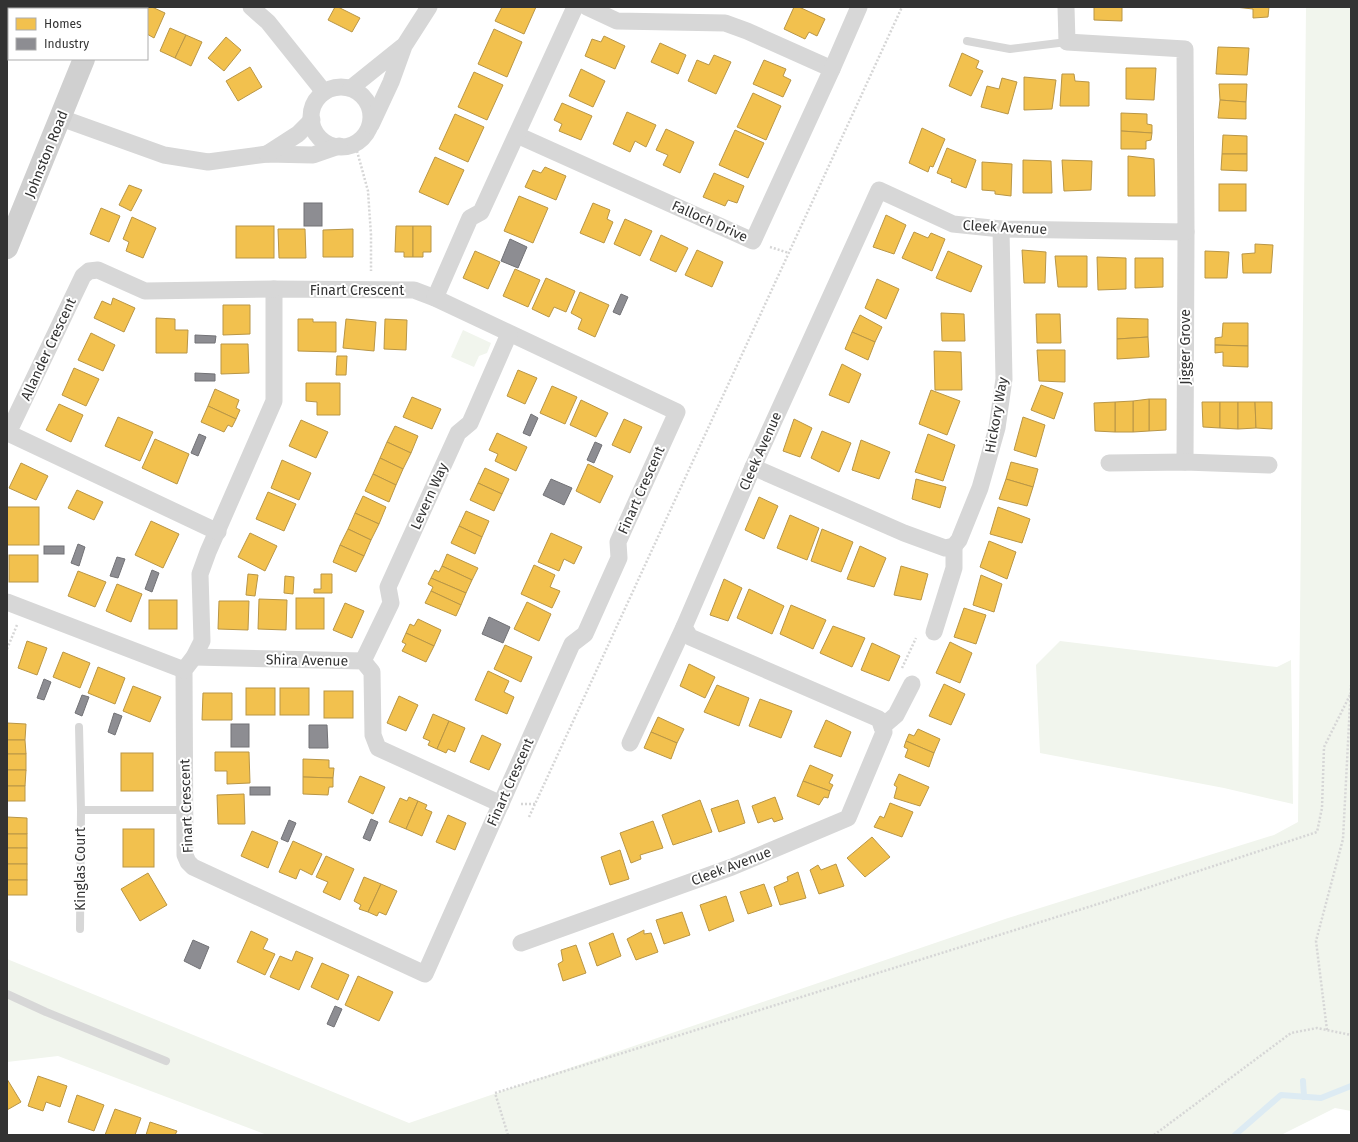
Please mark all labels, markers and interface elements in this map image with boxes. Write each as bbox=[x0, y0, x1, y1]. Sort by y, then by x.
legend bbox=[8, 8, 148, 60]
text: Homes bbox=[44, 17, 82, 31]
text: Industry bbox=[44, 37, 89, 51]
street label: Johnston Road bbox=[21, 108, 72, 200]
street label: Falloch Drive bbox=[669, 197, 750, 246]
street label: Cleek Avenue bbox=[962, 217, 1048, 238]
street label: Finart Crescent bbox=[310, 282, 405, 299]
street label: Allander Crescent bbox=[17, 294, 80, 403]
street label: Jigger Grove bbox=[1177, 309, 1194, 385]
street label: Hickory Way bbox=[981, 376, 1012, 454]
street label: Cleek Avenue bbox=[736, 409, 785, 493]
street label: Finart Crescent bbox=[614, 443, 669, 537]
street label: Levern Way bbox=[407, 460, 452, 532]
street label: Shira Avenue bbox=[266, 651, 348, 670]
street label: Finart Crescent bbox=[483, 735, 538, 829]
street label: Finart Crescent bbox=[176, 758, 197, 853]
street label: Kinglas Court bbox=[72, 826, 89, 911]
street label: Cleek Avenue bbox=[689, 843, 774, 890]

